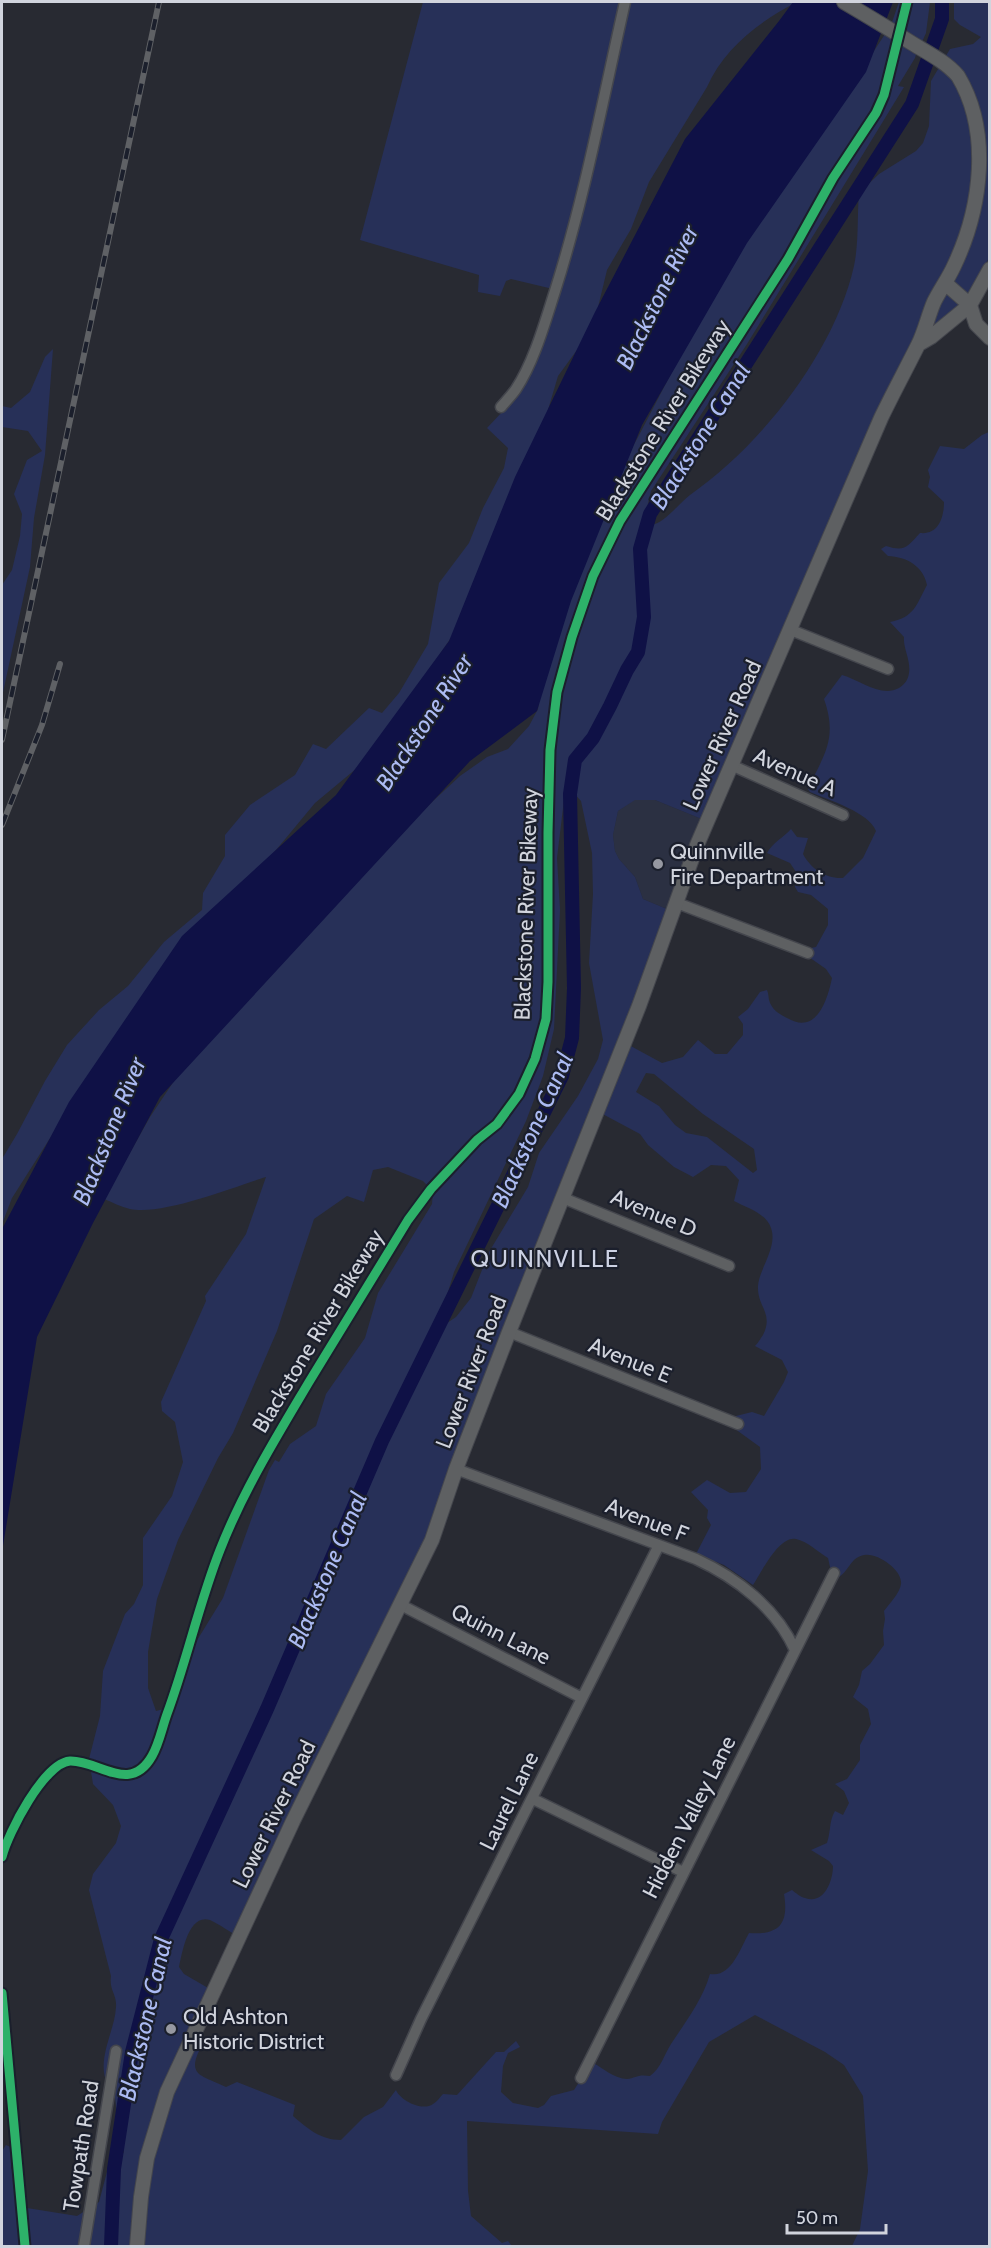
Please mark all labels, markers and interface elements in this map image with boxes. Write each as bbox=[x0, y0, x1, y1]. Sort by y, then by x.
water label: Blackstone River bbox=[610, 219, 705, 374]
street label: Blackstone River Bikeway bbox=[590, 314, 736, 526]
water label: Blackstone Canal bbox=[644, 357, 757, 514]
water label: Blackstone River bbox=[369, 647, 480, 796]
street label: Lower River Road bbox=[677, 656, 767, 814]
street label: Avenue A bbox=[749, 742, 841, 802]
street label: Blackstone River Bikeway bbox=[508, 787, 544, 1021]
place label: Quinnville Fire Department bbox=[670, 838, 824, 890]
marker: Quinnville Fire Department bbox=[651, 857, 665, 871]
water label: Blackstone Canal bbox=[485, 1048, 579, 1212]
water label: Blackstone River bbox=[66, 1051, 152, 1209]
street label: Avenue D bbox=[607, 1183, 701, 1243]
street label: Blackstone River Bikeway bbox=[247, 1224, 389, 1438]
district label: QUINNVILLE bbox=[471, 1244, 619, 1273]
street label: Lower River Road bbox=[430, 1292, 512, 1452]
street label: Avenue E bbox=[585, 1331, 675, 1389]
water label: Blackstone Canal bbox=[281, 1487, 373, 1652]
street label: Avenue F bbox=[602, 1492, 693, 1548]
street label: Quinn Lane bbox=[447, 1598, 555, 1670]
street label: Hidden Valley Lane bbox=[636, 1731, 742, 1903]
street label: Lower River Road bbox=[227, 1736, 321, 1892]
street label: Laurel Lane bbox=[474, 1747, 544, 1855]
water label: Blackstone Canal bbox=[112, 1934, 178, 2103]
place label: Old Ashton Historic District bbox=[183, 2003, 325, 2055]
marker: Old Ashton Historic District bbox=[164, 2022, 178, 2036]
street label: Towpath Road bbox=[57, 2078, 105, 2214]
scale bar bbox=[787, 2197, 886, 2235]
text: 50 m bbox=[796, 2207, 838, 2229]

